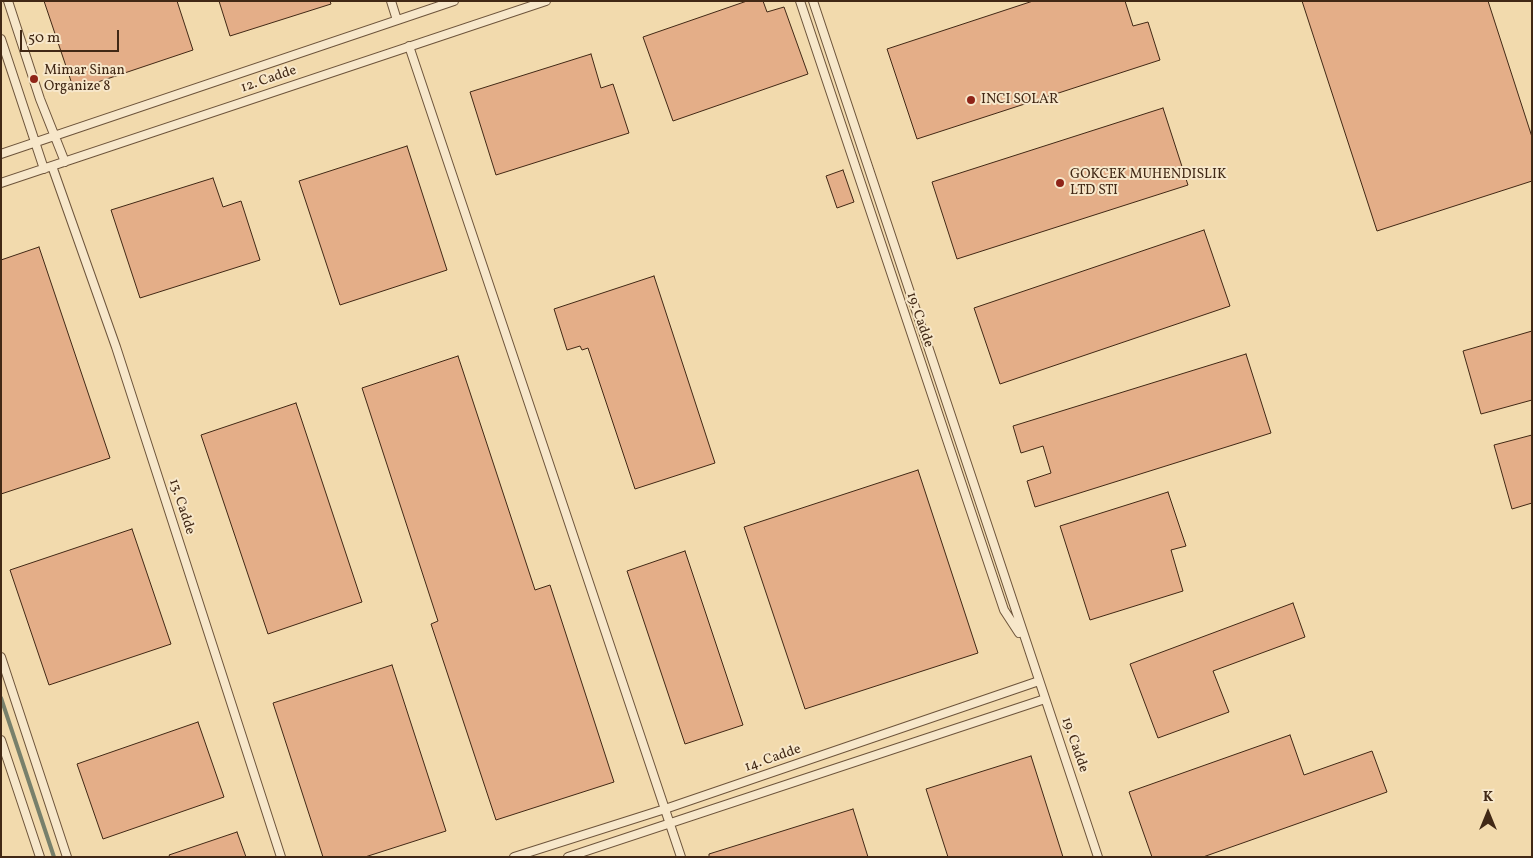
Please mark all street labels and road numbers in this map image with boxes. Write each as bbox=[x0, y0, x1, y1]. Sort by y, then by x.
street label: 12. Cadde bbox=[239, 63, 299, 97]
street label: 19. Cadde bbox=[902, 290, 936, 350]
street label: 13. Cadde bbox=[164, 477, 198, 537]
street label: 19. Cadde bbox=[1057, 715, 1091, 775]
street label: 14. Cadde bbox=[743, 742, 803, 776]

